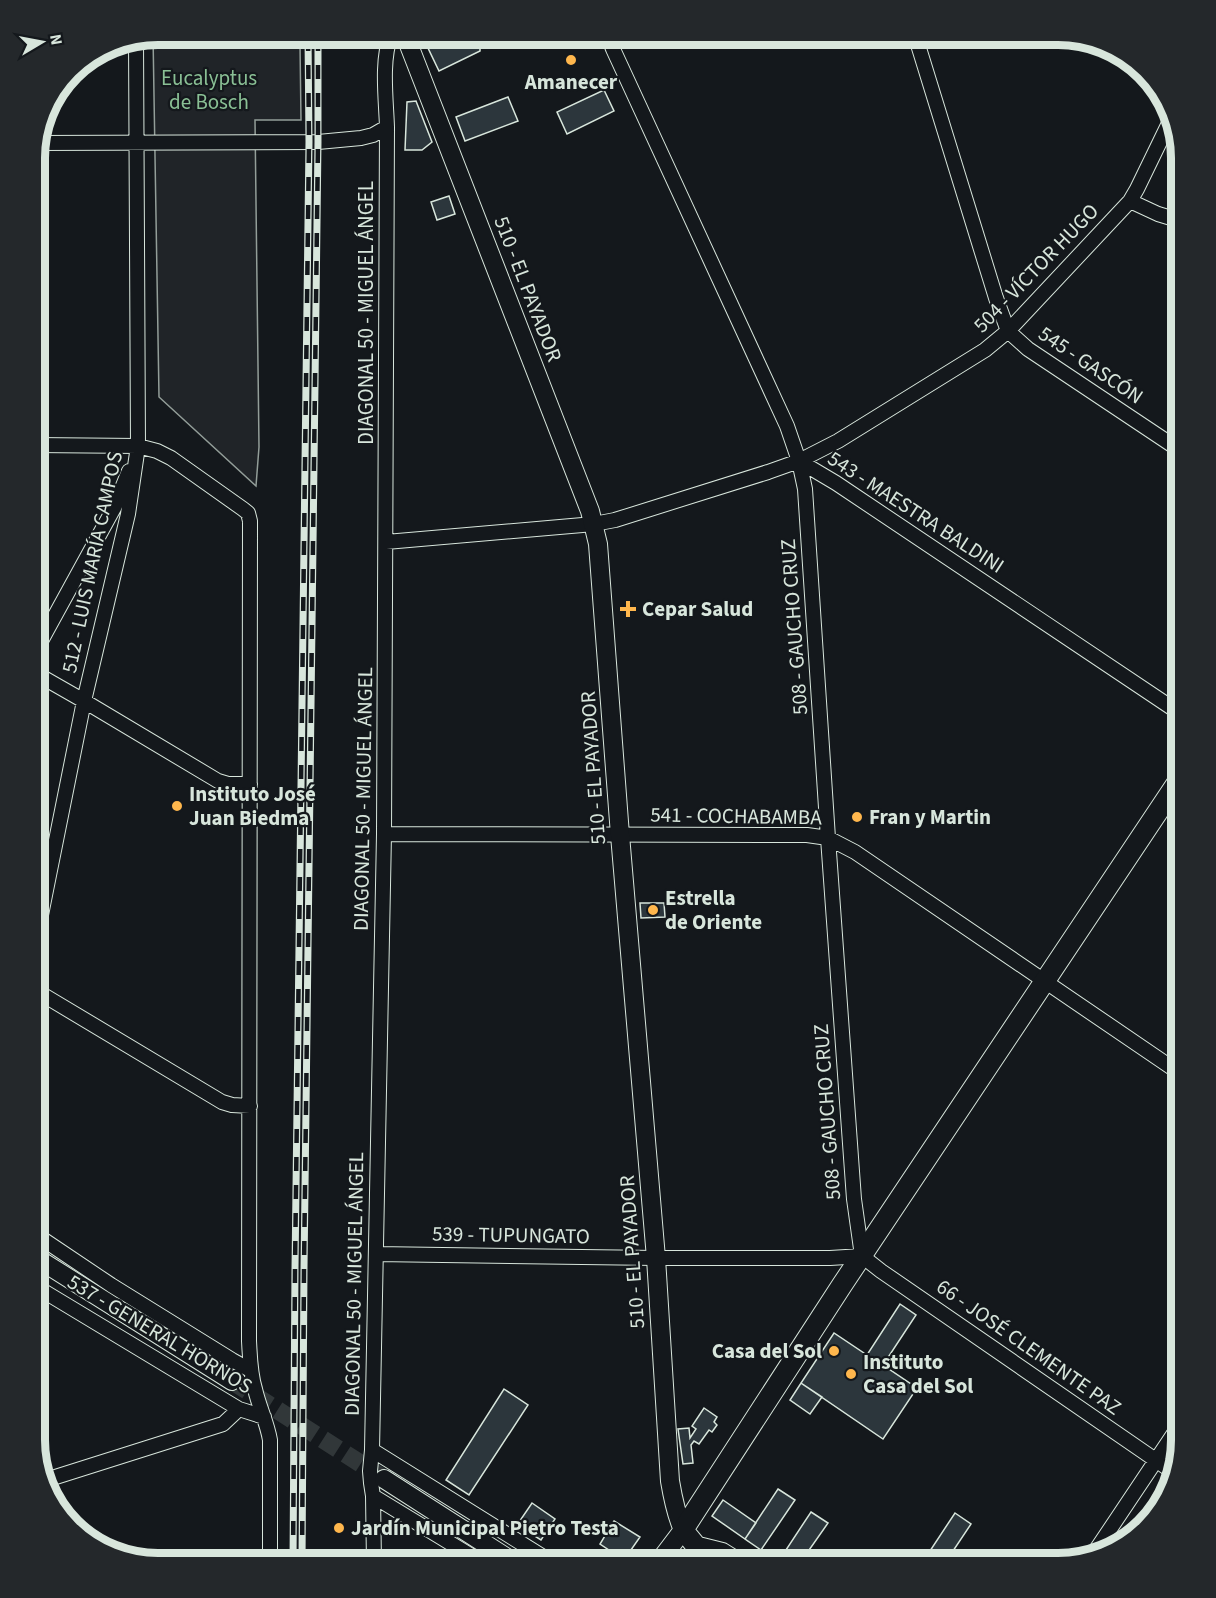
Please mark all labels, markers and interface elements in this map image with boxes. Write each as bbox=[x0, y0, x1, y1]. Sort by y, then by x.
north arrow bbox=[12, 12, 72, 72]
text: N bbox=[44, 32, 68, 47]
marker: Amanecer bbox=[564, 53, 578, 67]
park label: Eucalyptus de Bosch bbox=[161, 63, 257, 117]
place label: Amanecer bbox=[524, 67, 618, 97]
street label: DIAGONAL 50 - MIGUEL ÁNGEL bbox=[351, 181, 381, 445]
street label: 504 - VÍCTOR HUGO bbox=[966, 197, 1106, 339]
street label: 510 - EL PAYADOR bbox=[486, 212, 570, 366]
street label: 545 - GASCÓN bbox=[1033, 319, 1149, 411]
street label: 543 - MAESTRA BALDINI bbox=[822, 444, 1010, 580]
street label: 512 - LUIS MARÍA CAMPOS bbox=[54, 448, 130, 676]
street label: 508 - GAUCHO CRUZ bbox=[773, 538, 815, 716]
place label: Cepar Salud bbox=[642, 594, 753, 624]
marker: Cepar Salud bbox=[619, 600, 637, 618]
street label: DIAGONAL 50 - MIGUEL ÁNGEL bbox=[346, 667, 380, 931]
street label: 510 - EL PAYADOR bbox=[573, 690, 613, 846]
place label: Instituto José Juan Biedma bbox=[189, 779, 316, 833]
marker: Instituto José Juan Biedma bbox=[170, 799, 184, 813]
street label: 541 - COCHABAMBA bbox=[650, 800, 823, 833]
place label: Fran y Martin bbox=[869, 802, 991, 832]
marker: Fran y Martin bbox=[850, 810, 864, 824]
place label: Estrella de Oriente bbox=[665, 883, 762, 937]
marker: Estrella de Oriente bbox=[646, 903, 660, 917]
street label: 508 - GAUCHO CRUZ bbox=[806, 1023, 848, 1201]
street label: DIAGONAL 50 - MIGUEL ÁNGEL bbox=[337, 1152, 371, 1416]
street label: 510 - EL PAYADOR bbox=[612, 1174, 652, 1330]
street label: 539 - TUPUNGATO bbox=[432, 1219, 590, 1251]
street label: 537 - GENERAL HORNOS bbox=[62, 1267, 258, 1401]
street label: 66 - JOSÉ CLEMENTE PAZ bbox=[931, 1272, 1127, 1422]
place label: Casa del Sol bbox=[712, 1336, 822, 1366]
marker: Casa del Sol bbox=[827, 1344, 841, 1358]
place label: Instituto Casa del Sol bbox=[863, 1347, 973, 1401]
marker: Instituto Casa del Sol bbox=[844, 1367, 858, 1381]
place label: Jardín Municipal Pietro Testa bbox=[351, 1513, 619, 1543]
marker: Jardín Municipal Pietro Testa bbox=[332, 1521, 346, 1535]

